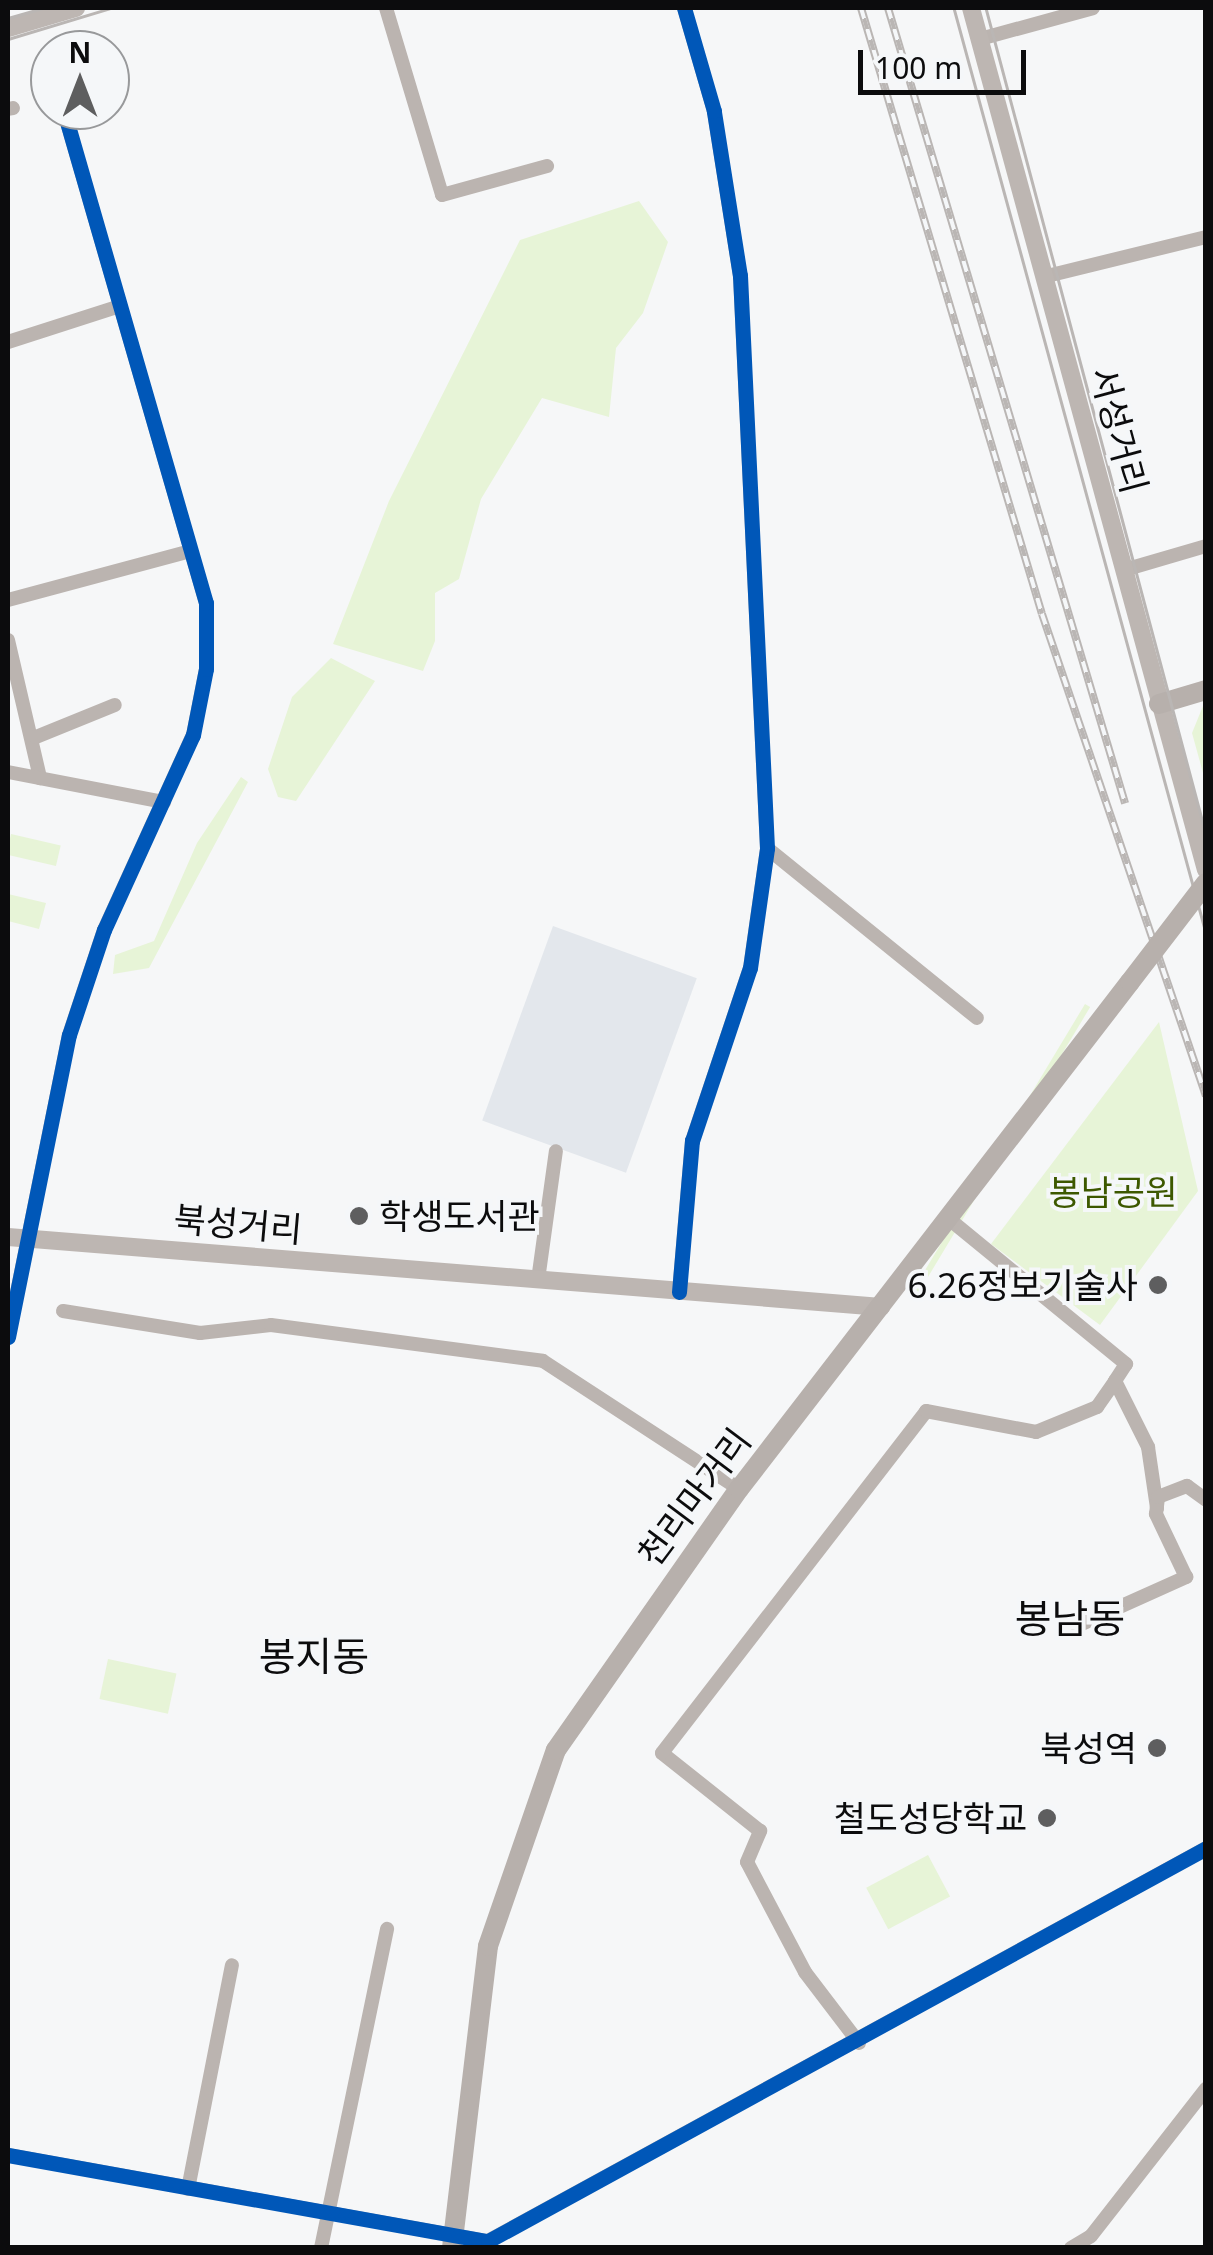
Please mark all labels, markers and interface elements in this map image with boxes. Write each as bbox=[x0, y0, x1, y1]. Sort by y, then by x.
north arrow bbox=[30, 30, 130, 130]
scale bar bbox=[863, 30, 1030, 92]
text: N bbox=[69, 33, 91, 71]
text: 100 m bbox=[875, 47, 962, 88]
street label: 서성거리 bbox=[1082, 362, 1156, 498]
park label: 봉남공원 bbox=[1049, 1171, 1177, 1213]
place label: 학생도서관 bbox=[379, 1195, 540, 1237]
street label: 북성거리 bbox=[172, 1197, 304, 1251]
marker: 학생도서관 bbox=[348, 1205, 370, 1227]
place label: 6.26정보기술사 bbox=[908, 1264, 1138, 1306]
marker: 6.26정보기술사 bbox=[1147, 1274, 1169, 1296]
street label: 천리마거리 bbox=[629, 1420, 759, 1574]
district label: 봉남동 bbox=[1015, 1594, 1125, 1642]
district label: 봉지동 bbox=[259, 1632, 369, 1680]
place label: 북성역 bbox=[1040, 1727, 1137, 1769]
marker: 북성역 bbox=[1146, 1737, 1168, 1759]
place label: 철도성당학교 bbox=[834, 1797, 1027, 1839]
marker: 철도성당학교 bbox=[1036, 1807, 1058, 1829]

